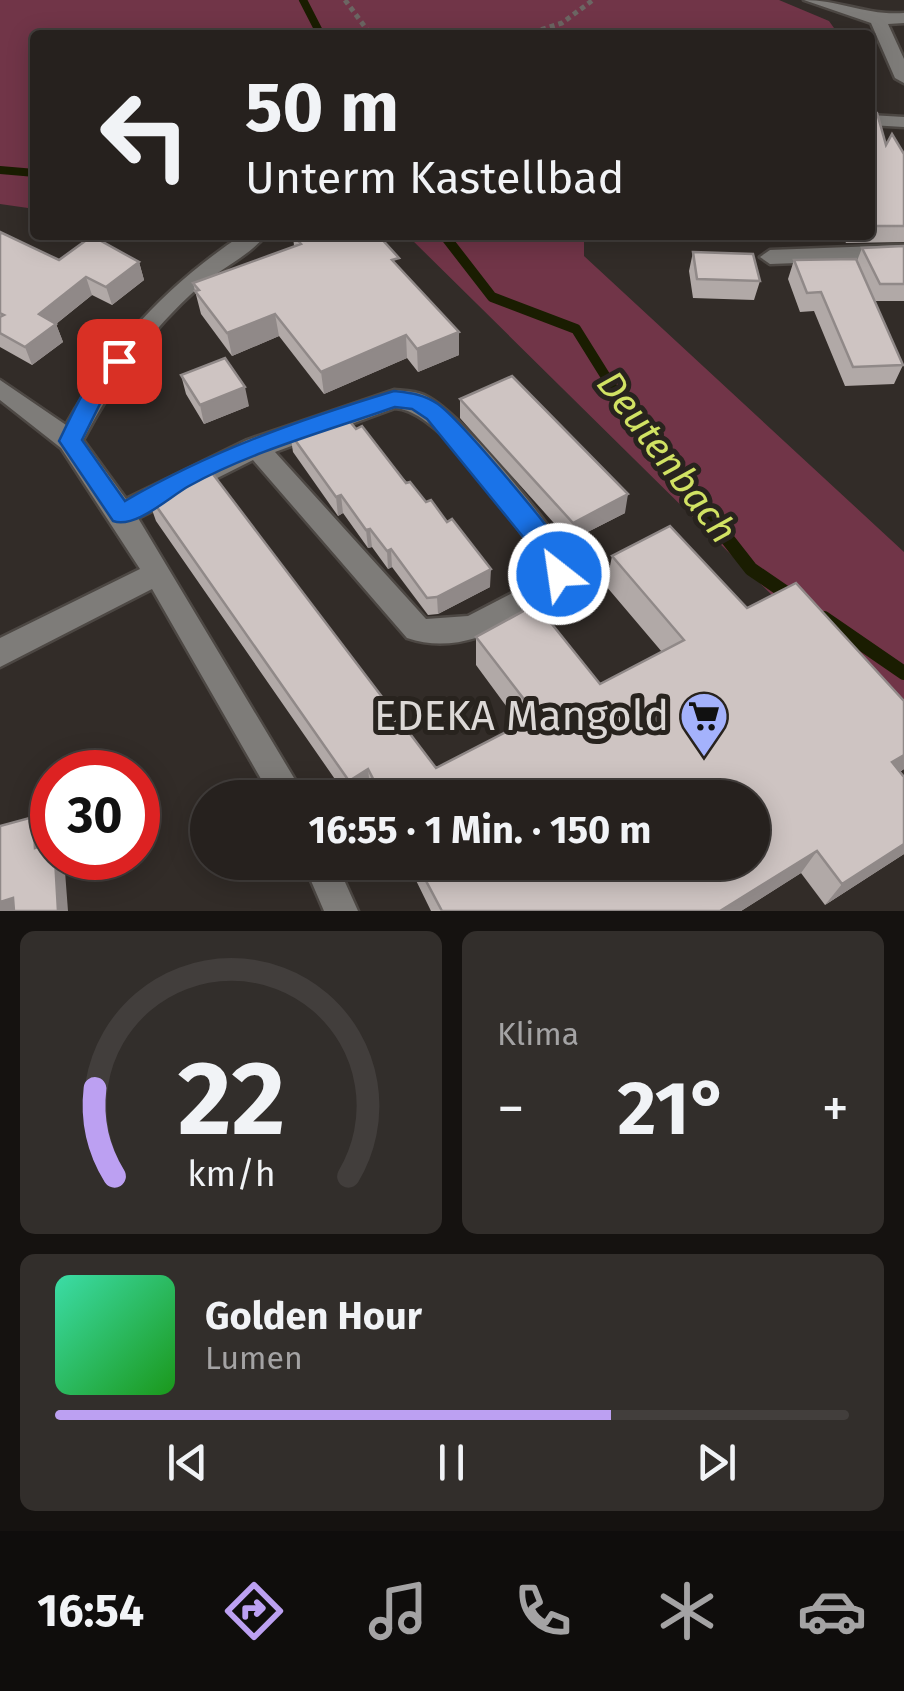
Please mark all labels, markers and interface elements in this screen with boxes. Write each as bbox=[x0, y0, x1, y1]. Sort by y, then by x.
text: 50 m bbox=[245, 66, 399, 150]
icon: left bbox=[80, 70, 210, 200]
text: Unterm Kastellbad bbox=[245, 151, 625, 205]
pin bbox=[77, 319, 162, 404]
icon: arrive bbox=[92, 334, 147, 389]
water label: Deutenbach bbox=[587, 362, 747, 552]
position arrow bbox=[507, 522, 611, 626]
supermarket icon: EDEKA Mangold bbox=[678, 690, 730, 758]
place label: EDEKA Mangold bbox=[374, 691, 669, 741]
speed limit sign: 30 bbox=[30, 750, 160, 880]
text: 16:55 · 1 Min. · 150 m bbox=[309, 807, 651, 853]
text: Klima bbox=[497, 1015, 579, 1053]
text: 22 bbox=[177, 1037, 285, 1162]
text: 21° bbox=[618, 1064, 729, 1154]
text: − bbox=[497, 1076, 525, 1142]
text: + bbox=[822, 1076, 849, 1142]
text: km/h bbox=[187, 1153, 275, 1195]
text: Golden Hour bbox=[205, 1293, 422, 1339]
text: Lumen bbox=[205, 1339, 303, 1377]
icon: previous bbox=[160, 1435, 215, 1490]
icon: pause bbox=[424, 1435, 479, 1490]
icon: next bbox=[689, 1435, 744, 1490]
icon: directions bbox=[219, 1576, 289, 1646]
icon: music bbox=[363, 1576, 433, 1646]
icon: phone bbox=[508, 1576, 578, 1646]
icon: climate bbox=[652, 1576, 722, 1646]
icon: car bbox=[797, 1576, 867, 1646]
text: 16:54 bbox=[37, 1584, 144, 1638]

